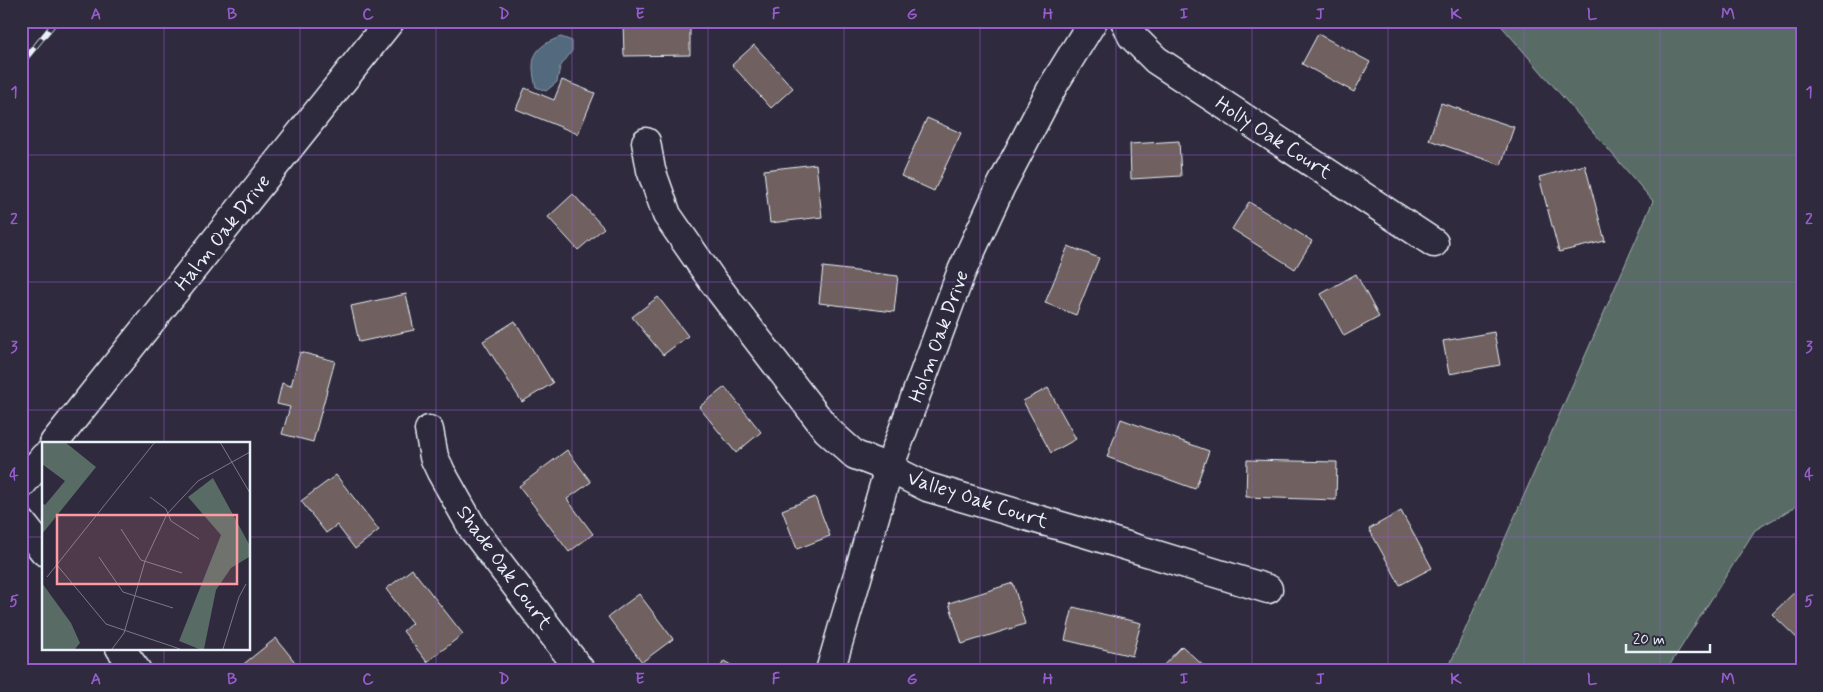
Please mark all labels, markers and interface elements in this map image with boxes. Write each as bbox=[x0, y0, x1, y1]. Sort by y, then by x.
text: A bbox=[91, 4, 101, 25]
text: B bbox=[227, 4, 237, 25]
text: C bbox=[362, 4, 374, 25]
text: D bbox=[498, 4, 510, 25]
text: E bbox=[635, 4, 645, 25]
text: F bbox=[772, 4, 781, 25]
text: G bbox=[907, 4, 918, 25]
text: H bbox=[1043, 4, 1054, 25]
text: I bbox=[1180, 4, 1189, 25]
text: J bbox=[1315, 4, 1325, 25]
text: K bbox=[1450, 4, 1462, 25]
text: L bbox=[1587, 4, 1598, 25]
text: M bbox=[1721, 4, 1735, 25]
text: 1 bbox=[10, 82, 18, 103]
text: 1 bbox=[1805, 82, 1813, 103]
street label: Holly Oak Court bbox=[1210, 90, 1337, 186]
street label: Halm Oak Drive bbox=[169, 169, 277, 297]
text: 2 bbox=[10, 209, 18, 230]
text: 2 bbox=[1805, 209, 1813, 230]
street label: Holm Oak Drive bbox=[903, 266, 976, 407]
text: 3 bbox=[10, 337, 18, 358]
text: 3 bbox=[1805, 337, 1813, 358]
inset map bbox=[42, 442, 250, 650]
text: 4 bbox=[9, 464, 19, 485]
text: 4 bbox=[1804, 464, 1814, 485]
street label: Valley Oak Court bbox=[904, 465, 1051, 536]
street label: Shade Oak Court bbox=[450, 500, 558, 636]
text: 5 bbox=[9, 591, 19, 612]
text: 5 bbox=[1804, 591, 1814, 612]
scale bar bbox=[1626, 622, 1709, 654]
text: 20 m bbox=[1633, 630, 1665, 650]
text: A bbox=[91, 669, 101, 690]
text: B bbox=[227, 669, 237, 690]
text: C bbox=[362, 669, 374, 690]
text: D bbox=[498, 669, 510, 690]
text: E bbox=[635, 669, 645, 690]
text: F bbox=[772, 669, 781, 690]
text: G bbox=[907, 669, 918, 690]
text: H bbox=[1043, 669, 1054, 690]
text: I bbox=[1180, 669, 1189, 690]
text: J bbox=[1315, 669, 1325, 690]
text: K bbox=[1450, 669, 1462, 690]
text: L bbox=[1587, 669, 1598, 690]
text: M bbox=[1721, 669, 1735, 690]

